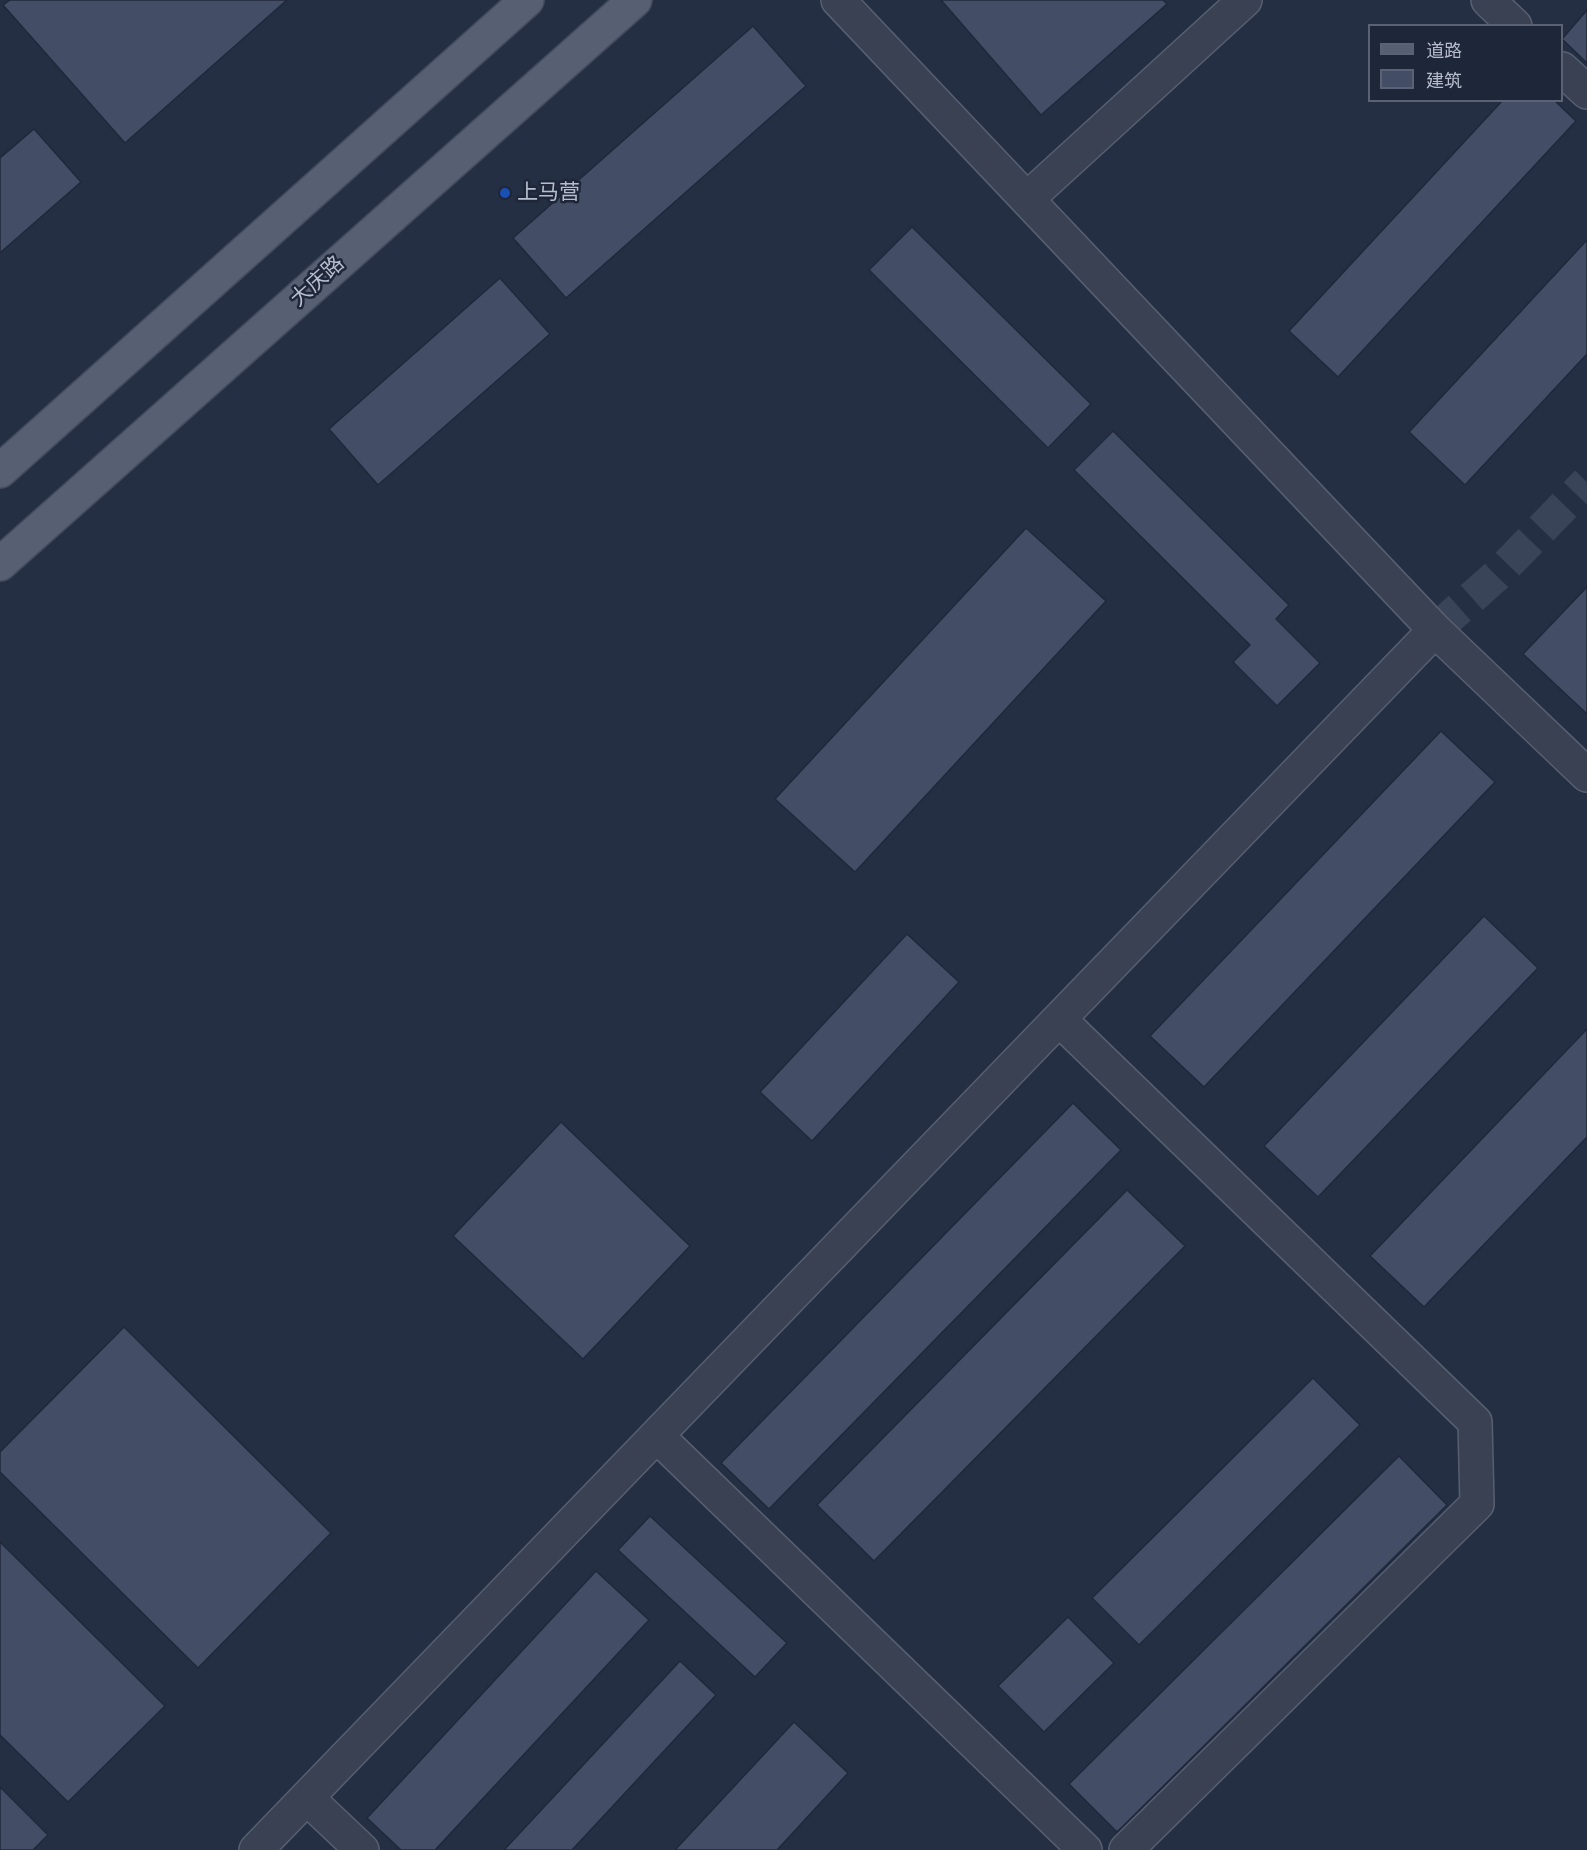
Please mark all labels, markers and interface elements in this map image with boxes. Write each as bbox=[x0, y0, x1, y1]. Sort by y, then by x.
legend bbox=[1368, 24, 1563, 102]
text: 道路 bbox=[1426, 40, 1462, 62]
text: 建筑 bbox=[1426, 70, 1462, 92]
place label: 上马营 bbox=[517, 180, 580, 206]
marker: 上马营 bbox=[498, 186, 512, 200]
street label: 大庆路 bbox=[286, 252, 350, 312]

